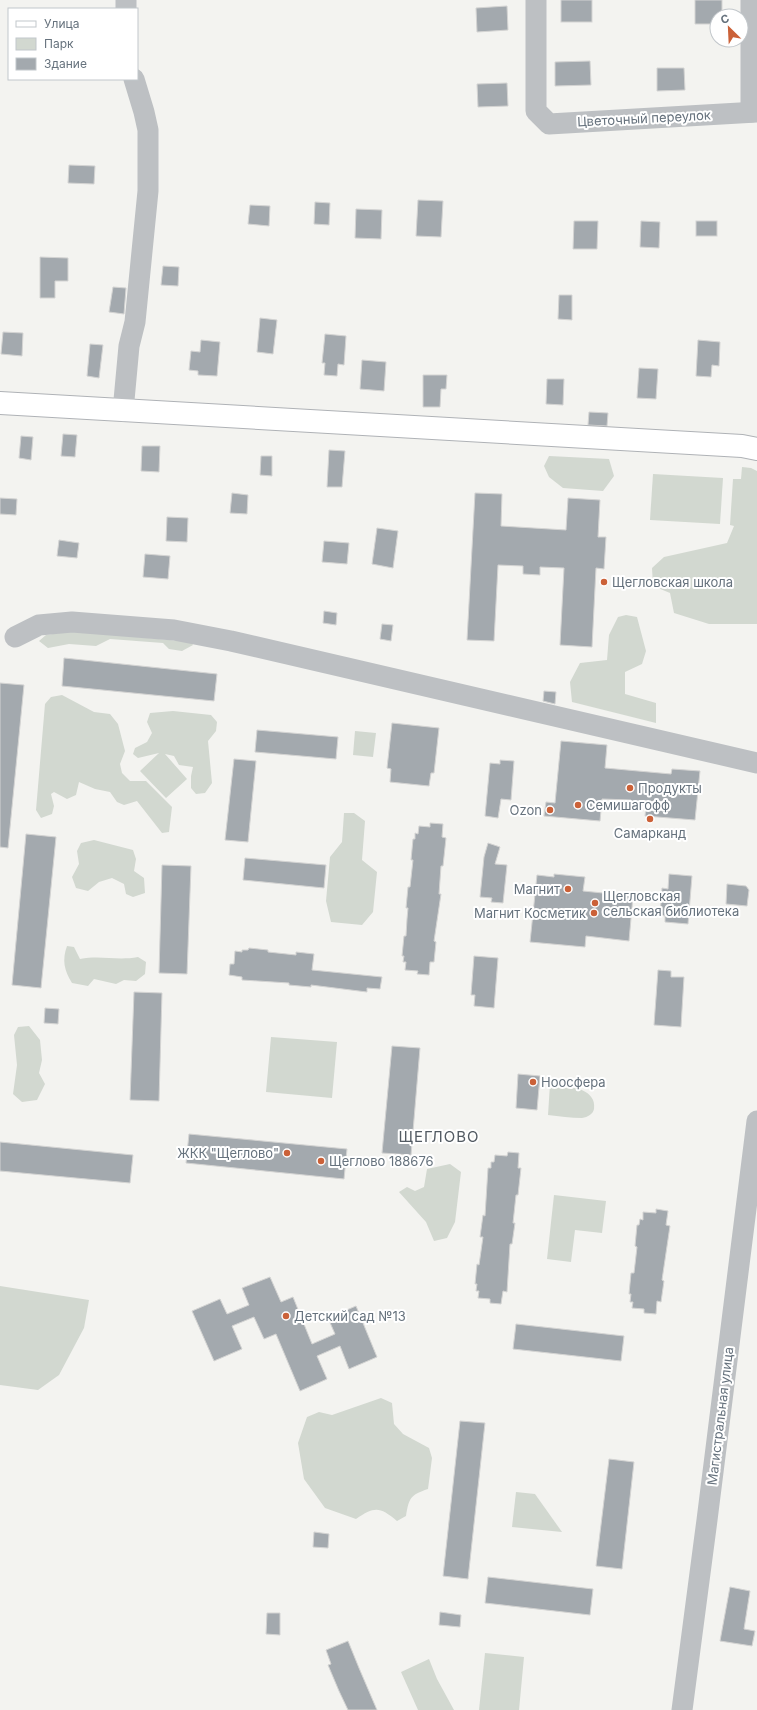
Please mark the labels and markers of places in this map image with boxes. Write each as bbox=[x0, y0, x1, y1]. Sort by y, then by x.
place label: Щегловская школа bbox=[612, 574, 733, 590]
marker: Щегловская школа bbox=[599, 577, 609, 587]
place label: Продукты bbox=[638, 780, 702, 796]
marker: Продукты bbox=[625, 783, 635, 793]
place label: Семишагофф bbox=[586, 797, 670, 813]
marker: Семишагофф bbox=[573, 800, 583, 810]
place label: Ozon bbox=[510, 802, 542, 818]
marker: Ozon bbox=[545, 805, 555, 815]
marker: Самарканд bbox=[645, 814, 655, 824]
place label: Самарканд bbox=[614, 825, 686, 841]
place label: Магнит bbox=[514, 881, 560, 897]
marker: Магнит bbox=[563, 884, 573, 894]
place label: Щегловская сельская библиотека bbox=[603, 888, 739, 919]
marker: Щегловская сельская библиотека bbox=[590, 898, 600, 908]
place label: Магнит Косметик bbox=[474, 905, 586, 921]
marker: Магнит Косметик bbox=[589, 908, 599, 918]
place label: Ноосфера bbox=[541, 1074, 606, 1090]
marker: Ноосфера bbox=[528, 1077, 538, 1087]
place label: ЖКК "Щеглово" bbox=[177, 1145, 279, 1161]
marker: ЖКК "Щеглово" bbox=[282, 1148, 292, 1158]
place label: Щеглово 188676 bbox=[329, 1153, 434, 1169]
marker: Щеглово 188676 bbox=[316, 1156, 326, 1166]
place label: Детский сад №13 bbox=[294, 1308, 406, 1324]
marker: Детский сад №13 bbox=[281, 1311, 291, 1321]

